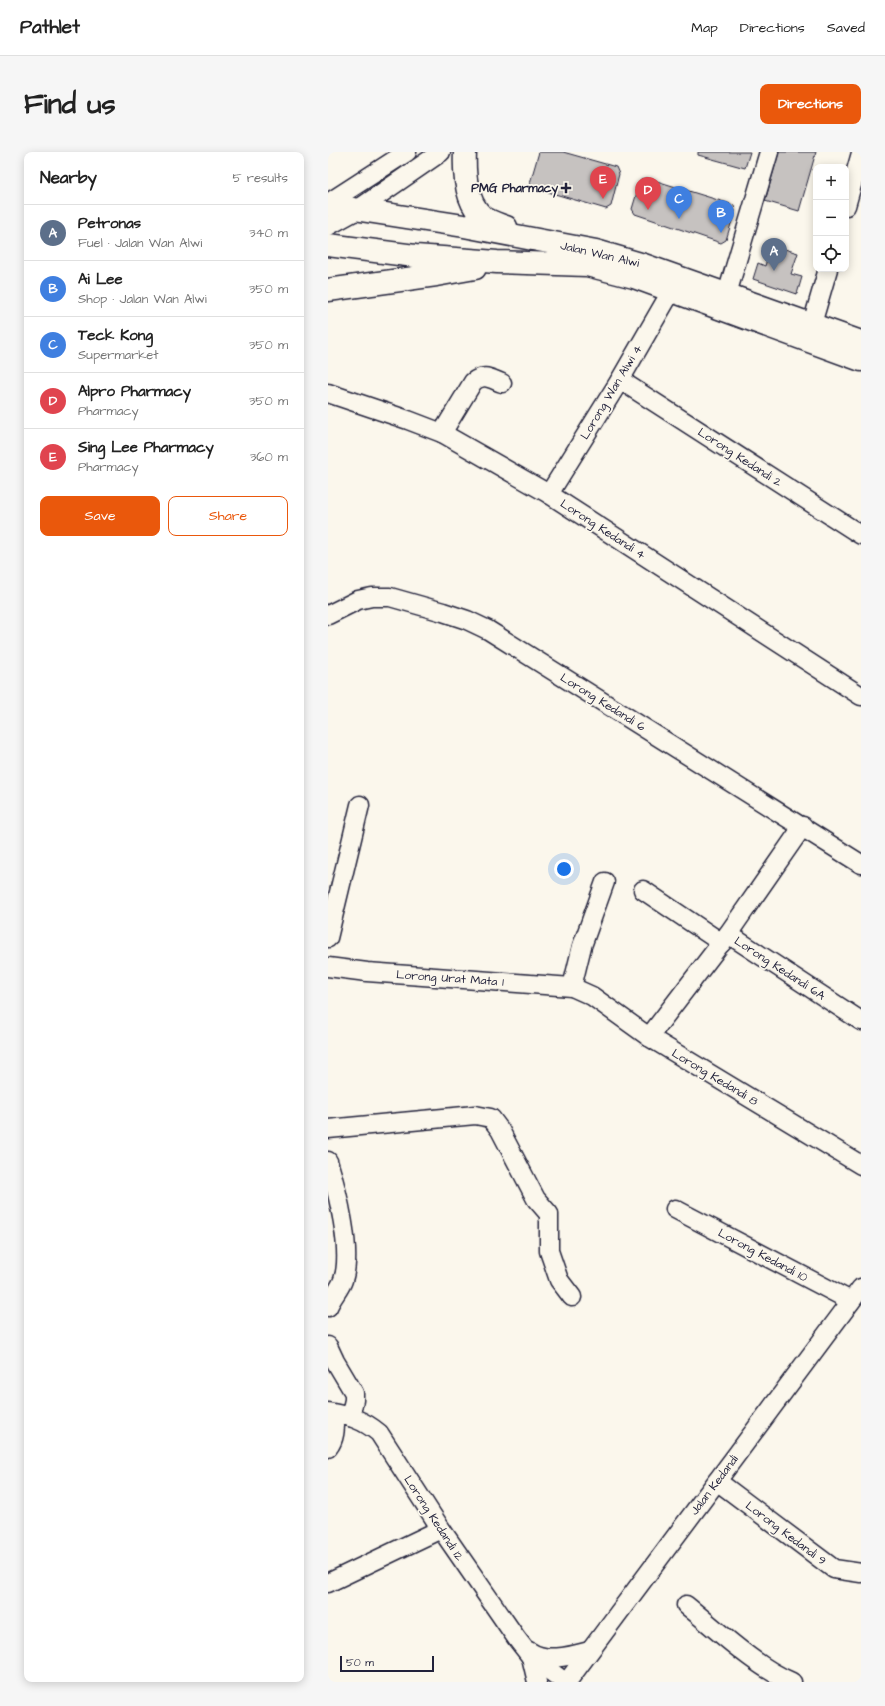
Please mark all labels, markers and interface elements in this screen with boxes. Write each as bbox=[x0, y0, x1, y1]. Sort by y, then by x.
text: Pathlet bbox=[20, 14, 80, 41]
text: Map bbox=[691, 18, 718, 38]
text: Directions bbox=[740, 18, 805, 38]
text: Saved bbox=[827, 18, 865, 38]
button: Directions bbox=[760, 84, 861, 124]
text: Find us bbox=[24, 85, 115, 124]
map controls bbox=[813, 164, 849, 272]
button: + bbox=[813, 164, 849, 200]
text: Nearby bbox=[40, 166, 97, 190]
pin: E bbox=[590, 166, 616, 199]
text: 5 results bbox=[232, 169, 288, 187]
pin: D bbox=[635, 177, 661, 210]
place label: PMG Pharmacy bbox=[471, 180, 558, 198]
marker: PMG Pharmacy bbox=[561, 183, 571, 193]
pin: C bbox=[666, 186, 692, 219]
pin: B bbox=[708, 200, 734, 233]
button: − bbox=[813, 200, 849, 236]
text: Petronas bbox=[78, 213, 141, 234]
text: A bbox=[49, 224, 57, 242]
text: 340 m bbox=[249, 224, 288, 242]
text: Fuel · Jalan Wan Alwi bbox=[78, 234, 202, 252]
button: locate bbox=[813, 236, 849, 272]
street label: Jalan Wan Alwi bbox=[559, 237, 641, 272]
pin: A bbox=[761, 238, 787, 271]
text: Ai Lee bbox=[78, 269, 123, 290]
text: B bbox=[48, 280, 58, 298]
text: 350 m bbox=[249, 280, 288, 298]
text: Shop · Jalan Wan Alwi bbox=[78, 290, 207, 308]
text: Teck Kong bbox=[78, 325, 153, 346]
text: C bbox=[48, 336, 58, 354]
text: 350 m bbox=[249, 336, 288, 354]
street label: Lorong Wan Alwi 4 bbox=[576, 342, 647, 443]
text: Supermarket bbox=[78, 346, 159, 364]
text: Alpro Pharmacy bbox=[78, 381, 191, 402]
text: D bbox=[49, 392, 57, 410]
text: 350 m bbox=[249, 392, 288, 410]
text: Pharmacy bbox=[78, 402, 139, 420]
street label: Lorong Kedandi 2 bbox=[694, 424, 785, 492]
text: Sing Lee Pharmacy bbox=[78, 437, 214, 458]
text: E bbox=[49, 448, 57, 466]
text: 360 m bbox=[250, 448, 288, 466]
text: Pharmacy bbox=[78, 458, 139, 476]
street label: Lorong Kedandi 4 bbox=[556, 495, 649, 564]
button: Save bbox=[40, 496, 160, 536]
button: Share bbox=[168, 496, 288, 536]
street label: Lorong Kedandi 6 bbox=[556, 669, 649, 737]
your location bbox=[554, 859, 574, 879]
street label: Lorong Kedandi 6A bbox=[730, 933, 829, 1005]
street label: Lorong Urat Mata 1 bbox=[395, 966, 505, 992]
street label: Lorong Kedandi 8 bbox=[668, 1045, 761, 1111]
street label: Lorong Kedandi 10 bbox=[714, 1225, 811, 1287]
street label: Jalan Kedandi bbox=[686, 1452, 743, 1519]
street label: Lorong Kedandi 12 bbox=[399, 1472, 468, 1565]
street label: Lorong Kedandi 9 bbox=[741, 1497, 830, 1570]
scale bar bbox=[340, 1654, 434, 1673]
text: 50 m bbox=[346, 1655, 374, 1670]

